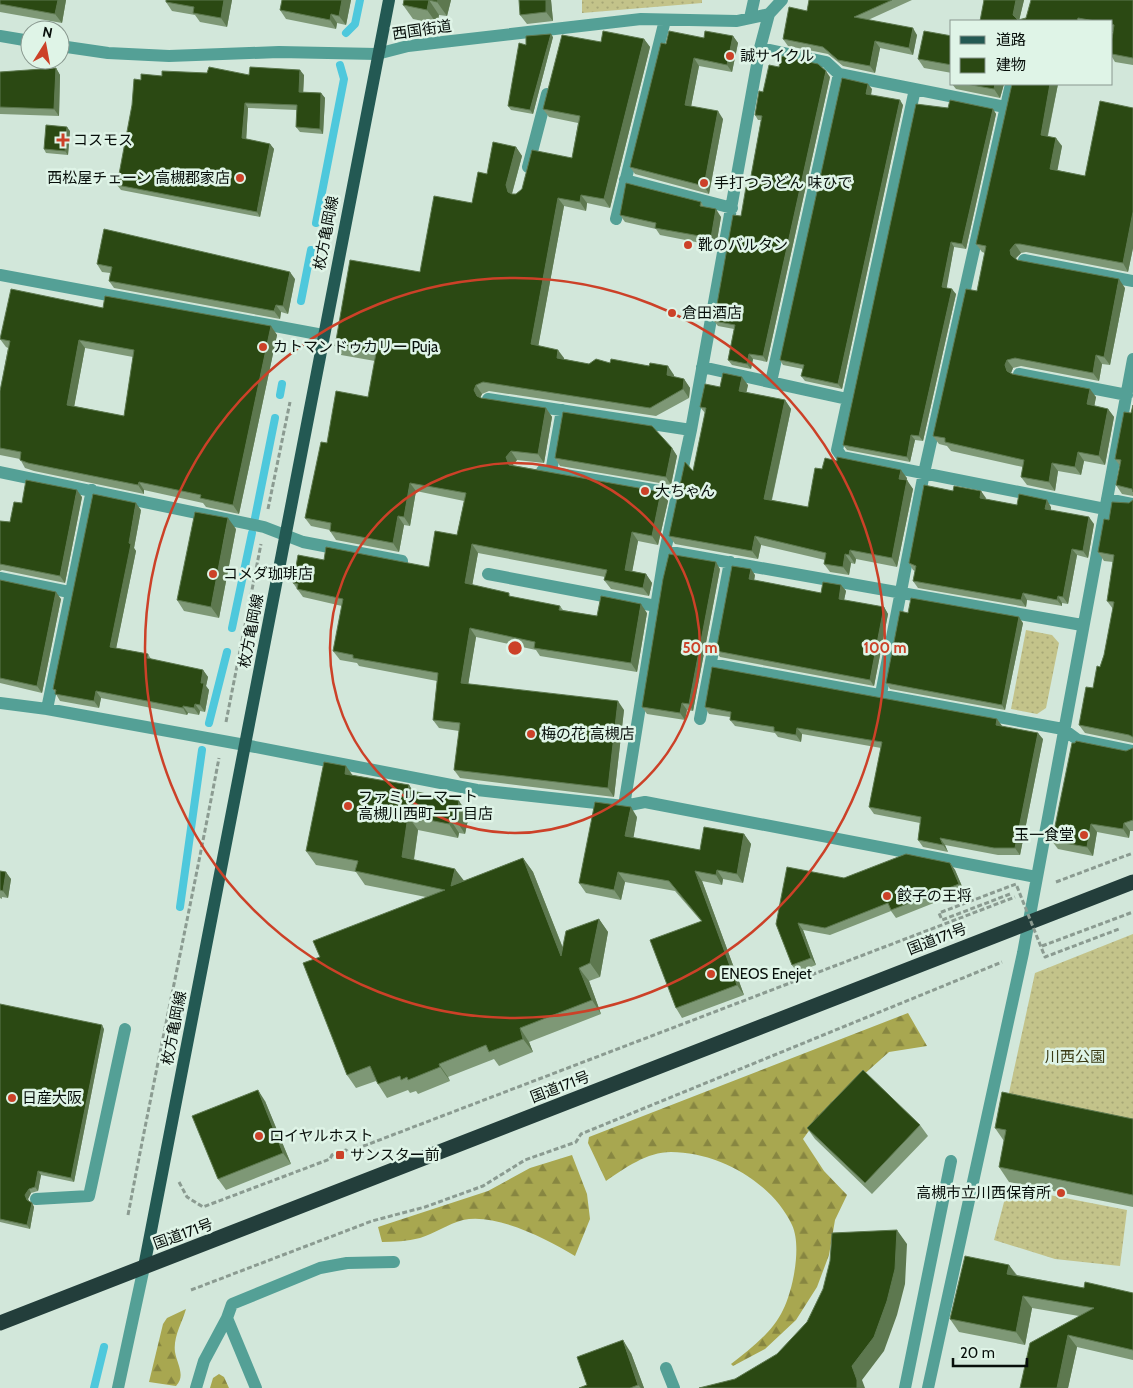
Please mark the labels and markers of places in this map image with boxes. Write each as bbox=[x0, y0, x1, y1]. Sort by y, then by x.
place label: 誠サイクル bbox=[740, 47, 814, 65]
marker: 誠サイクル bbox=[724, 50, 736, 62]
place label: コスモス bbox=[73, 131, 133, 149]
marker: コスモス bbox=[57, 134, 69, 146]
place label: 西松屋チェーン 高槻郡家店 bbox=[47, 169, 230, 187]
marker: 西松屋チェーン 高槻郡家店 bbox=[234, 172, 246, 184]
place label: 手打つうどん 味ひで bbox=[714, 174, 852, 192]
marker: 手打つうどん 味ひで bbox=[698, 177, 710, 189]
place label: 靴のバルタン bbox=[698, 236, 788, 254]
marker: 靴のバルタン bbox=[682, 239, 694, 251]
place label: 倉田酒店 bbox=[682, 304, 742, 322]
marker: 倉田酒店 bbox=[666, 307, 678, 319]
place label: カトマンドゥカリー Puja bbox=[273, 338, 439, 356]
marker: カトマンドゥカリー Puja bbox=[257, 341, 269, 353]
place label: 大ちゃん bbox=[655, 482, 715, 500]
marker: 大ちゃん bbox=[639, 485, 651, 497]
place label: コメダ珈琲店 bbox=[223, 565, 313, 583]
marker: コメダ珈琲店 bbox=[207, 568, 219, 580]
centre of rings bbox=[506, 639, 524, 657]
place label: 梅の花 高槻店 bbox=[541, 725, 634, 743]
marker: 梅の花 高槻店 bbox=[525, 728, 537, 740]
place label: ファミリーマート 高槻川西町一丁目店 bbox=[358, 788, 493, 823]
marker: ファミリーマート 高槻川西町一丁目店 bbox=[342, 800, 354, 812]
place label: 玉一食堂 bbox=[1014, 826, 1074, 844]
marker: 玉一食堂 bbox=[1078, 829, 1090, 841]
place label: 餃子の王将 bbox=[897, 887, 972, 905]
marker: 餃子の王将 bbox=[881, 890, 893, 902]
place label: ENEOS Enejet bbox=[721, 965, 812, 983]
marker: ENEOS Enejet bbox=[705, 968, 717, 980]
place label: 日産大阪 bbox=[22, 1089, 82, 1107]
marker: 日産大阪 bbox=[6, 1092, 18, 1104]
place label: ロイヤルホスト bbox=[269, 1127, 374, 1145]
marker: ロイヤルホスト bbox=[253, 1130, 265, 1142]
place label: サンスター前 bbox=[350, 1146, 440, 1164]
marker: サンスター前 bbox=[334, 1149, 346, 1161]
place label: 高槻市立川西保育所 bbox=[916, 1184, 1051, 1202]
marker: 高槻市立川西保育所 bbox=[1055, 1187, 1067, 1199]

